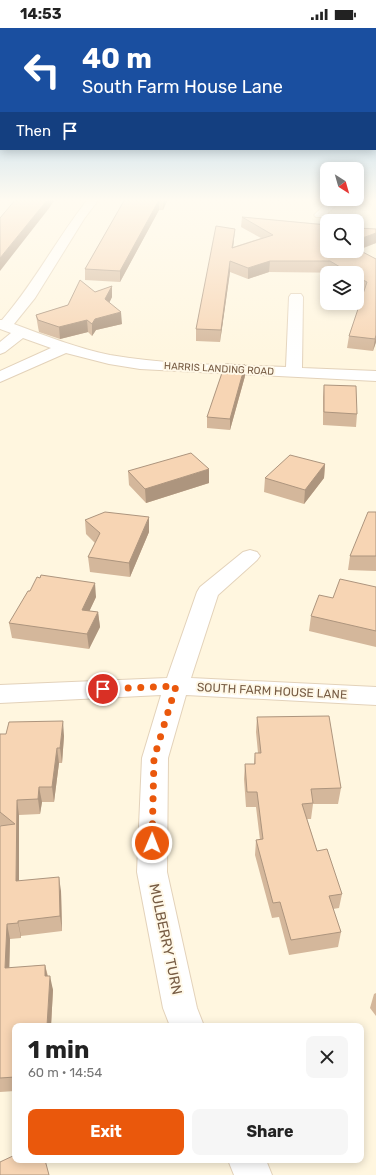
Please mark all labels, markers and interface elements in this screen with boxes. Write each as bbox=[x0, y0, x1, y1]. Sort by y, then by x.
text: 14:53 bbox=[20, 5, 62, 23]
text: 40 m bbox=[82, 42, 152, 75]
icon: left bbox=[16, 44, 68, 96]
text: South Farm House Lane bbox=[82, 76, 283, 98]
icon: arrive bbox=[59, 120, 81, 142]
text: Then bbox=[16, 122, 51, 140]
north arrow bbox=[320, 162, 364, 206]
map controls bbox=[320, 162, 364, 310]
button: search bbox=[320, 214, 364, 258]
button: layers bbox=[320, 266, 364, 310]
street label: HARRIS LANDING ROAD bbox=[164, 360, 274, 378]
pin bbox=[86, 672, 120, 706]
icon: arrive bbox=[92, 678, 114, 700]
street label: SOUTH FARM HOUSE LANE bbox=[196, 680, 348, 702]
position arrow bbox=[131, 822, 173, 864]
street label: MULBERRY TURN bbox=[145, 882, 186, 996]
text: 1 min bbox=[28, 1036, 89, 1064]
button: close bbox=[306, 1036, 348, 1078]
text: 60 m · 14:54 bbox=[28, 1065, 102, 1080]
button: Exit bbox=[28, 1109, 184, 1155]
button: Share bbox=[192, 1109, 348, 1155]

